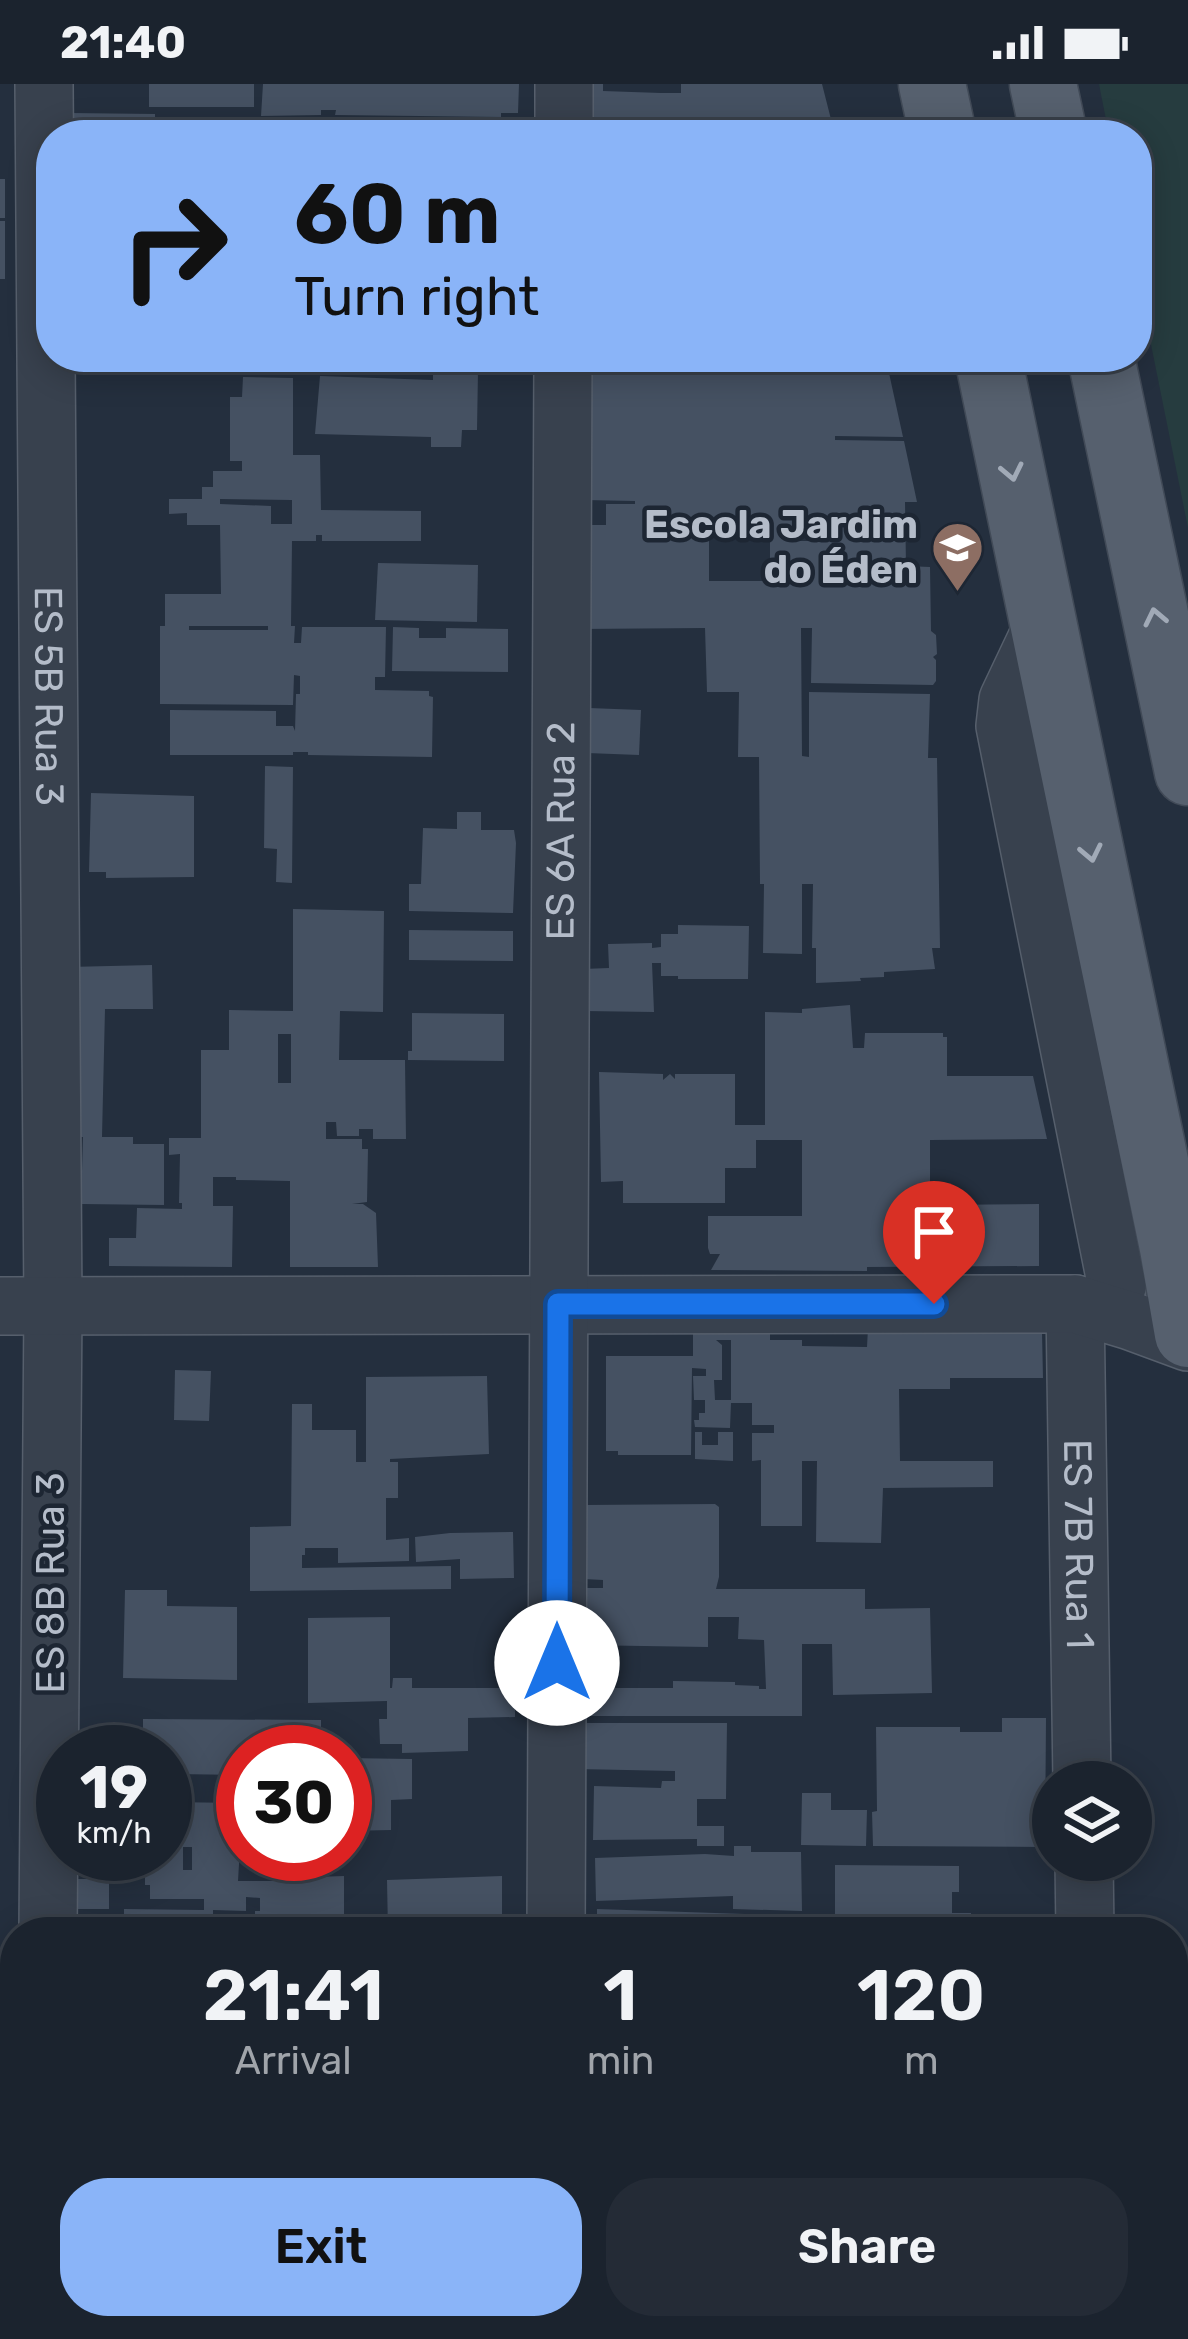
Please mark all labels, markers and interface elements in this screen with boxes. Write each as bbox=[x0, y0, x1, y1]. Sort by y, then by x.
text: 21:40 bbox=[60, 16, 186, 69]
text: 60 m bbox=[294, 164, 501, 264]
icon: right bbox=[96, 168, 252, 324]
text: Turn right bbox=[294, 265, 539, 329]
one-way arrow bbox=[998, 461, 1024, 481]
place label: Escola Jardim do Éden bbox=[644, 502, 918, 593]
school or university icon: Escola Jardim do Éden bbox=[929, 519, 985, 593]
street label: ES 5B Rua 3 bbox=[25, 586, 72, 806]
one-way arrow bbox=[1144, 607, 1169, 627]
street label: ES 6A Rua 2 bbox=[537, 722, 584, 940]
one-way arrow bbox=[1078, 843, 1103, 863]
pin bbox=[883, 1181, 985, 1304]
icon: arrive bbox=[901, 1199, 967, 1265]
street label: ES 7B Rua 1 bbox=[1054, 1439, 1103, 1649]
street label: ES 8B Rua 3 bbox=[28, 1472, 74, 1694]
position arrow bbox=[494, 1600, 620, 1726]
speed limit sign: 30 bbox=[216, 1725, 372, 1881]
text: 19 bbox=[80, 1752, 148, 1823]
map controls bbox=[1032, 1761, 1152, 1881]
button: layers bbox=[1032, 1761, 1152, 1881]
text: km/h bbox=[77, 1815, 151, 1851]
text: 21:41 bbox=[203, 1953, 384, 2038]
text: 1 bbox=[603, 1953, 638, 2038]
text: 120 bbox=[857, 1953, 985, 2038]
text: Arrival bbox=[235, 2038, 352, 2084]
text: min bbox=[587, 2038, 654, 2084]
text: m bbox=[904, 2038, 939, 2084]
button: Exit bbox=[60, 2178, 582, 2316]
button: Share bbox=[606, 2178, 1128, 2316]

